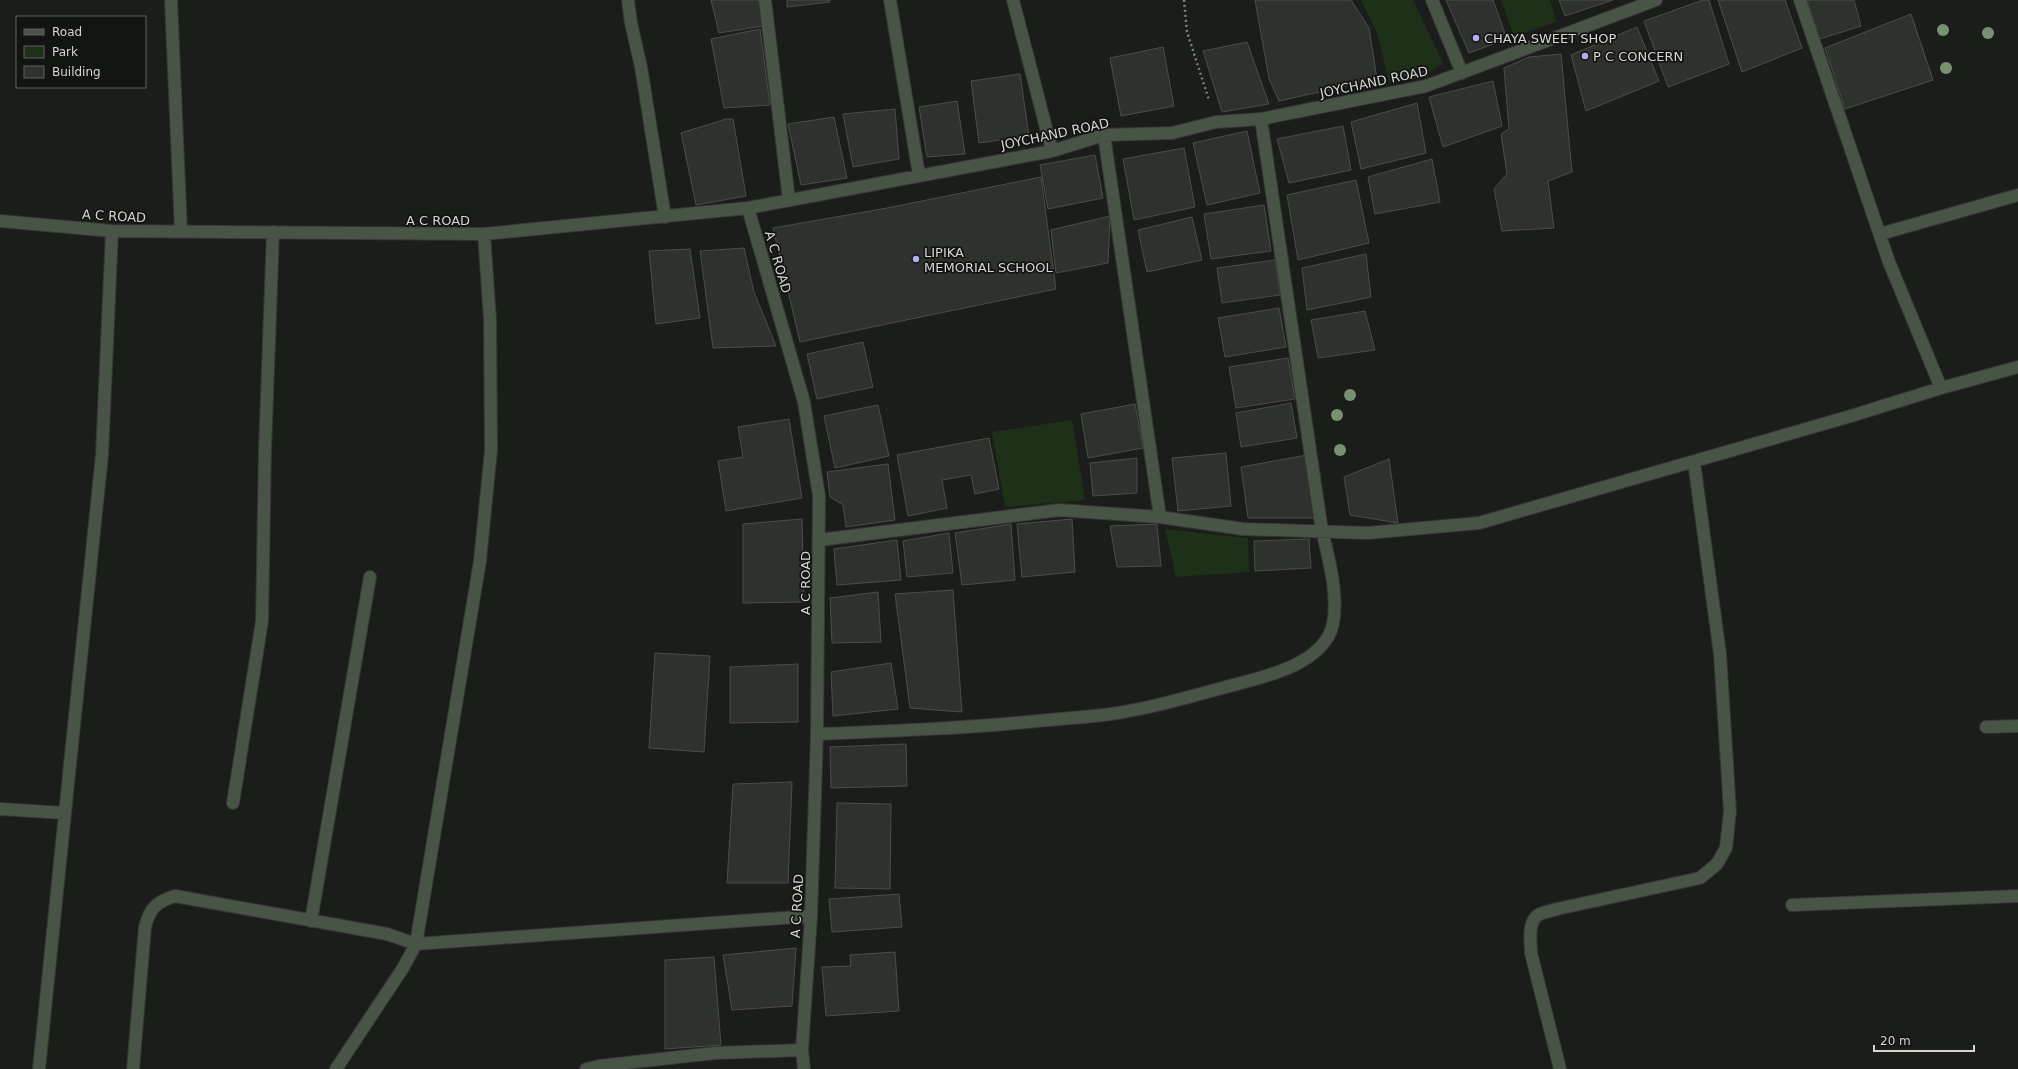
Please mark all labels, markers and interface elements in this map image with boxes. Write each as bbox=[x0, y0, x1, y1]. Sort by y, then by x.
legend bbox=[16, 16, 146, 88]
text: Road bbox=[52, 25, 82, 39]
place label: CHAYA SWEET SHOP bbox=[1484, 31, 1617, 46]
marker: CHAYA SWEET SHOP bbox=[1471, 33, 1481, 43]
text: Park bbox=[52, 45, 78, 59]
place label: P C CONCERN bbox=[1593, 49, 1683, 64]
marker: P C CONCERN bbox=[1580, 51, 1590, 61]
street label: JOYCHAND ROAD bbox=[1318, 63, 1429, 101]
text: Building bbox=[52, 65, 101, 79]
street label: JOYCHAND ROAD bbox=[999, 115, 1110, 153]
street label: A C ROAD bbox=[82, 207, 146, 225]
street label: A C ROAD bbox=[406, 213, 470, 228]
street label: A C ROAD bbox=[762, 229, 794, 295]
place label: LIPIKA MEMORIAL SCHOOL bbox=[924, 245, 1054, 275]
marker: LIPIKA MEMORIAL SCHOOL bbox=[911, 254, 921, 264]
street label: A C ROAD bbox=[798, 551, 813, 615]
street label: A C ROAD bbox=[788, 874, 806, 938]
scale bar bbox=[1874, 1027, 1974, 1053]
text: 20 m bbox=[1880, 1034, 1911, 1048]

